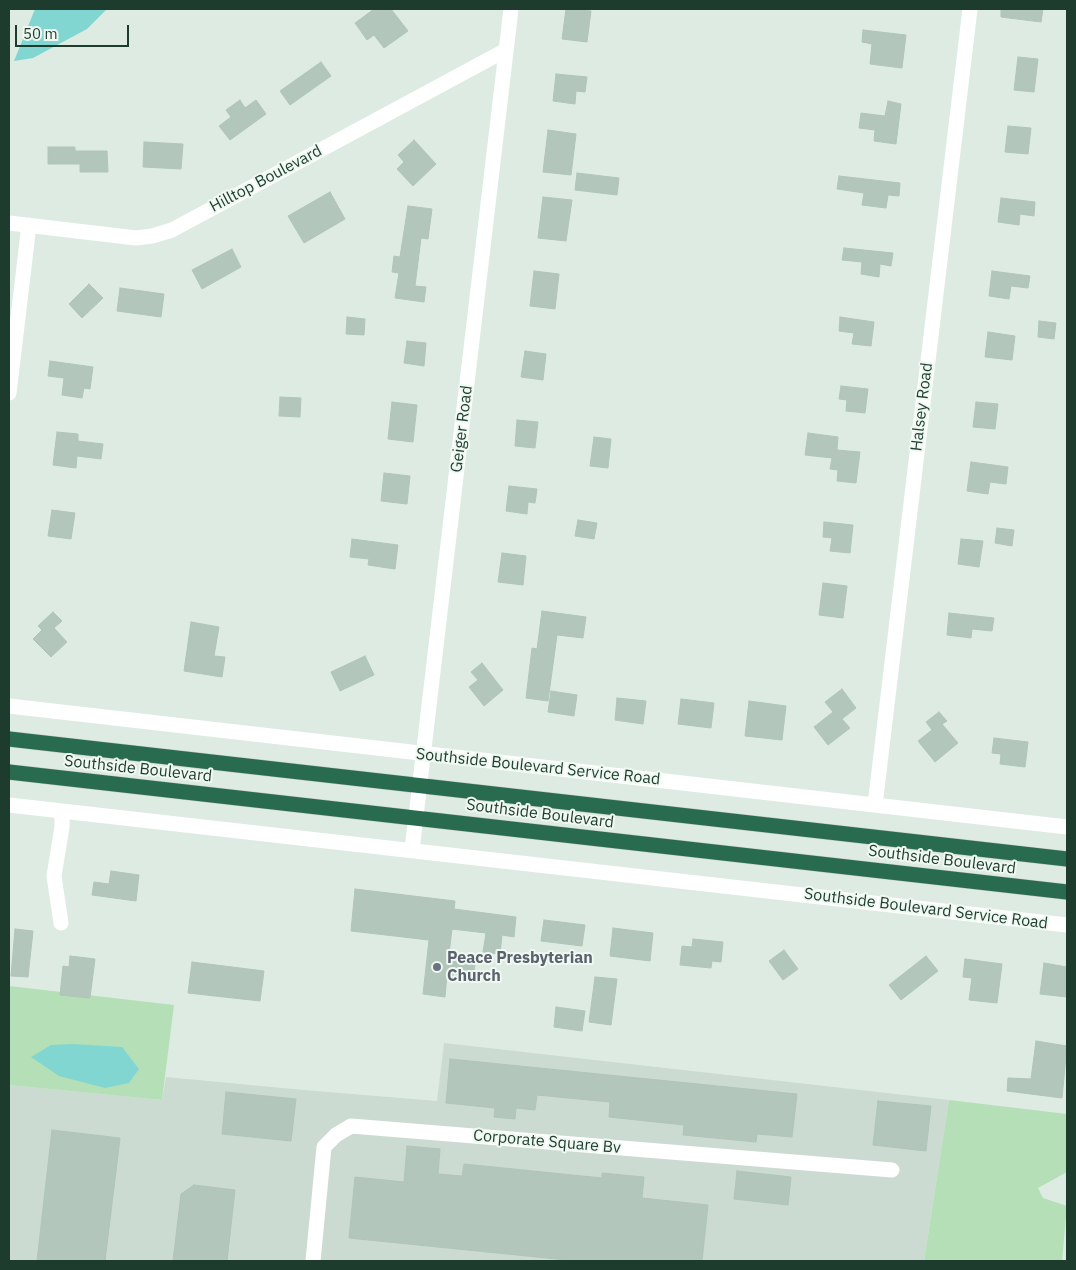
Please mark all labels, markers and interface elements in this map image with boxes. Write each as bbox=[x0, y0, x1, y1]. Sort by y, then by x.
scale bar bbox=[18, 15, 131, 47]
text: 50 m bbox=[23, 24, 58, 43]
street label: Hilltop Boulevard bbox=[207, 141, 325, 217]
street label: Halsey Road bbox=[907, 362, 937, 452]
street label: Geiger Road bbox=[447, 384, 477, 474]
street label: Southside Boulevard Service Road bbox=[415, 745, 661, 789]
street label: Southside Boulevard bbox=[63, 752, 213, 786]
street label: Southside Boulevard bbox=[465, 795, 615, 833]
street label: Southside Boulevard bbox=[867, 841, 1017, 879]
street label: Southside Boulevard Service Road bbox=[803, 885, 1049, 933]
place label: Peace Presbyterian Church bbox=[447, 948, 593, 986]
marker: Peace Presbyterian Church bbox=[431, 961, 443, 973]
street label: Corporate Square Bv bbox=[472, 1126, 622, 1158]

